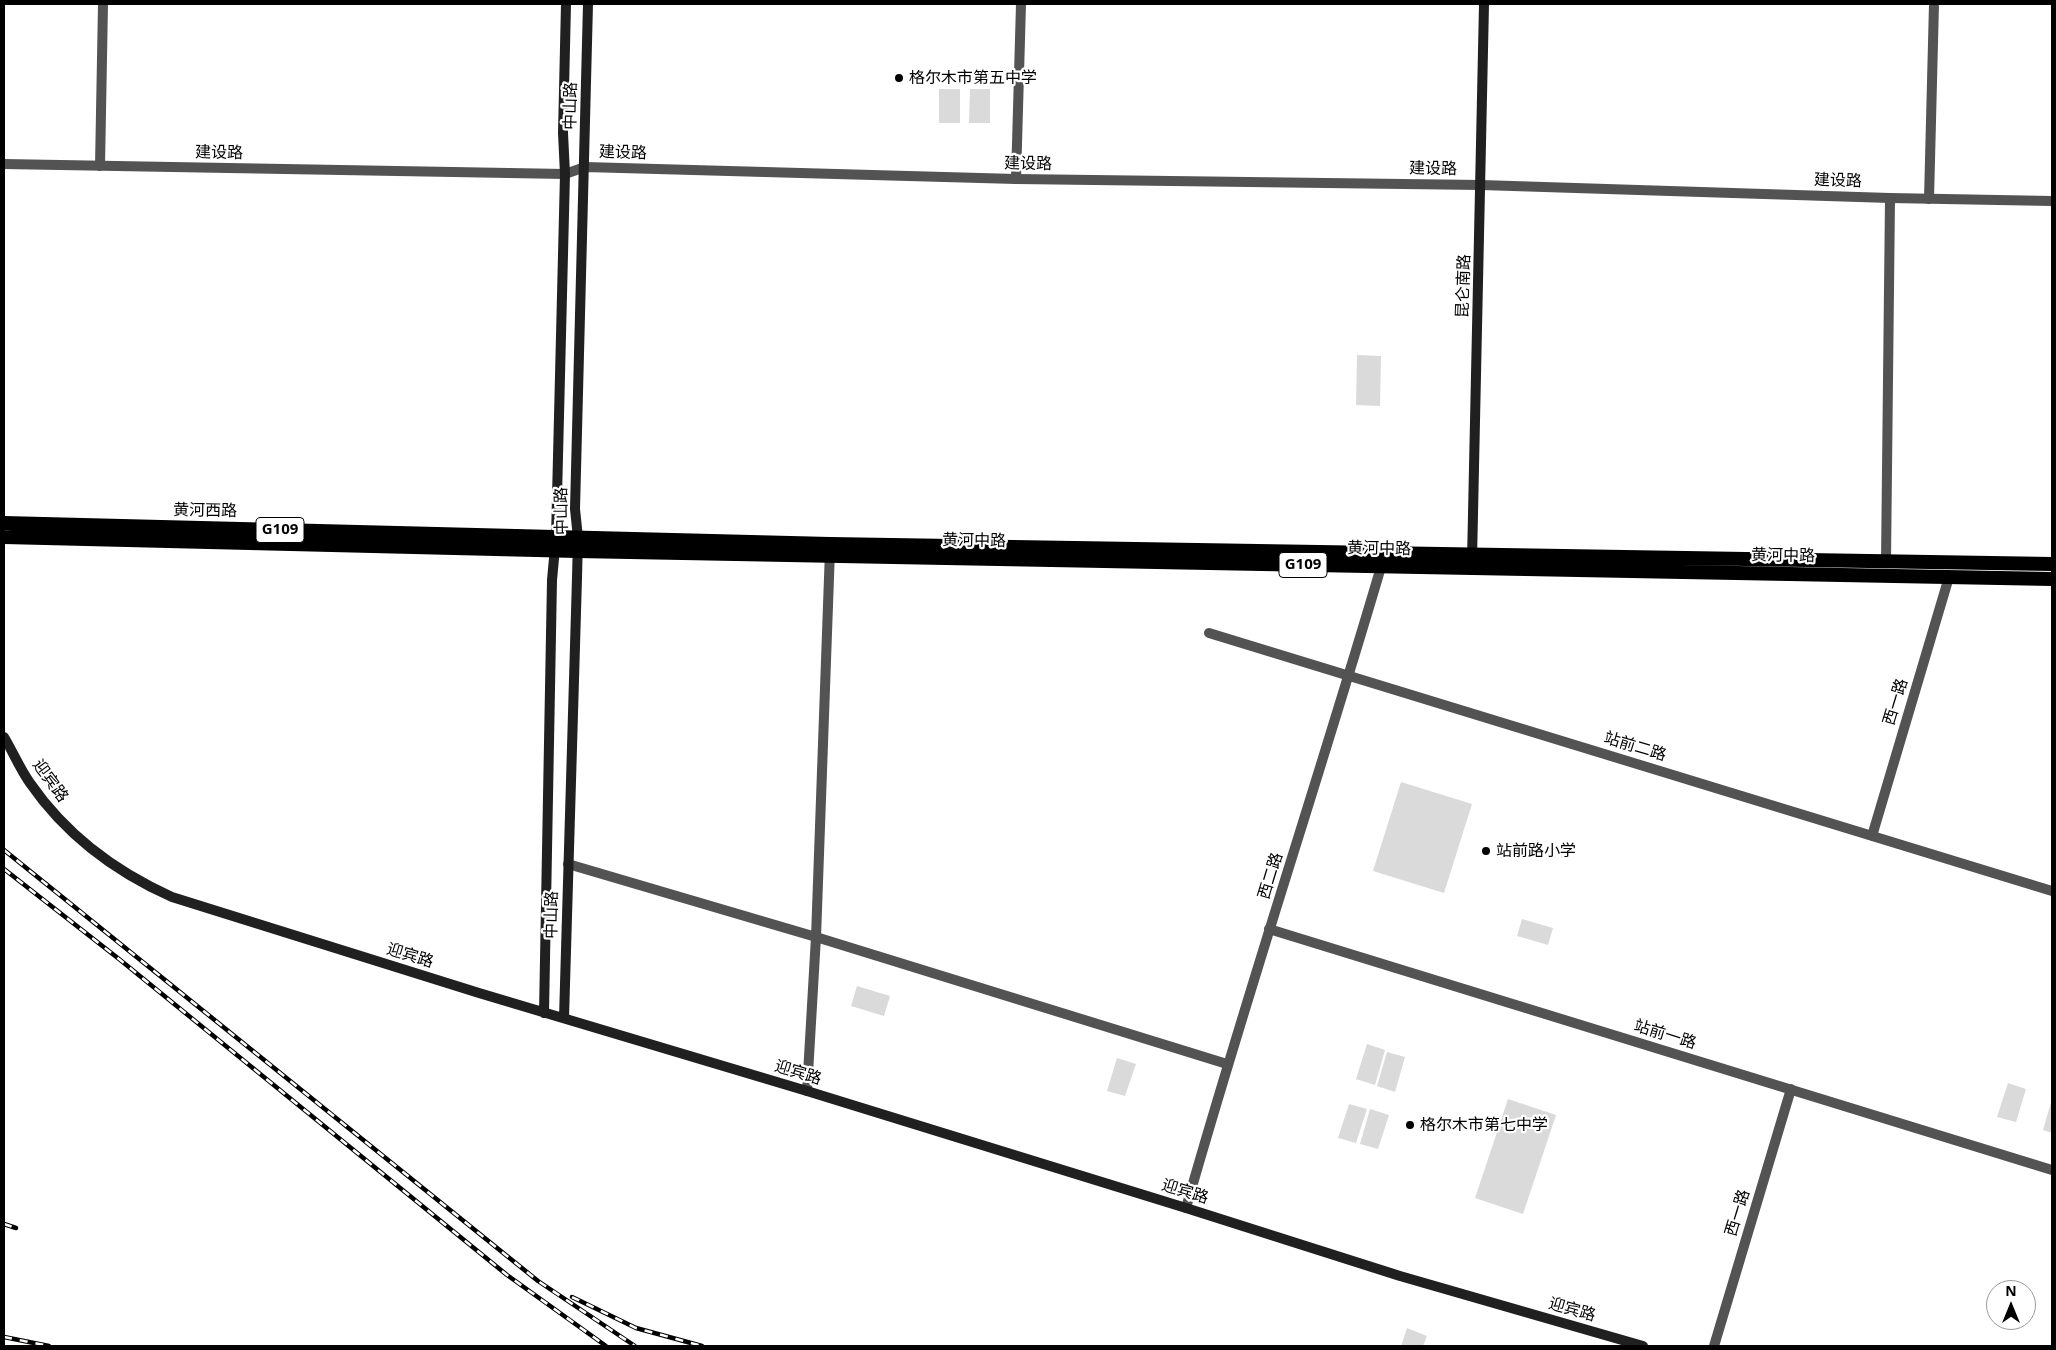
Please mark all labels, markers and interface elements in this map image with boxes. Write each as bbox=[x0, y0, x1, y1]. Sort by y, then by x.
place label: 格尔木市第五中学 bbox=[909, 68, 1037, 88]
marker: 格尔木市第五中学 bbox=[893, 72, 905, 84]
street label: 中山路 bbox=[561, 82, 581, 130]
street label: 建设路 bbox=[195, 143, 243, 163]
street label: 建设路 bbox=[599, 143, 647, 163]
street label: 建设路 bbox=[1004, 154, 1052, 174]
street label: 建设路 bbox=[1409, 159, 1457, 179]
street label: 建设路 bbox=[1814, 171, 1862, 191]
street label: 昆仑南路 bbox=[1453, 254, 1475, 318]
street label: 中山路 bbox=[552, 487, 572, 535]
street label: 黄河西路 bbox=[173, 501, 237, 521]
road number: G109 bbox=[256, 518, 304, 542]
street label: 黄河中路 bbox=[942, 531, 1006, 551]
street label: 黄河中路 bbox=[1347, 539, 1411, 559]
street label: 黄河中路 bbox=[1751, 546, 1815, 566]
road number: G109 bbox=[1279, 552, 1327, 578]
street label: 西一路 bbox=[1880, 676, 1912, 728]
street label: 站前二路 bbox=[1602, 728, 1668, 766]
street label: 迎宾路 bbox=[28, 756, 72, 806]
place label: 站前路小学 bbox=[1496, 841, 1576, 861]
marker: 站前路小学 bbox=[1480, 845, 1492, 857]
street label: 西二路 bbox=[1255, 850, 1287, 902]
street label: 中山路 bbox=[542, 891, 562, 939]
street label: 迎宾路 bbox=[384, 940, 436, 972]
street label: 站前一路 bbox=[1632, 1016, 1698, 1054]
street label: 迎宾路 bbox=[772, 1057, 824, 1089]
place label: 格尔木市第七中学 bbox=[1420, 1115, 1548, 1135]
marker: 格尔木市第七中学 bbox=[1404, 1119, 1416, 1131]
street label: 迎宾路 bbox=[1159, 1176, 1211, 1208]
street label: 西一路 bbox=[1722, 1187, 1754, 1239]
north arrow bbox=[1986, 1280, 2036, 1330]
text: N bbox=[2005, 1281, 2017, 1300]
street label: 迎宾路 bbox=[1546, 1294, 1598, 1326]

